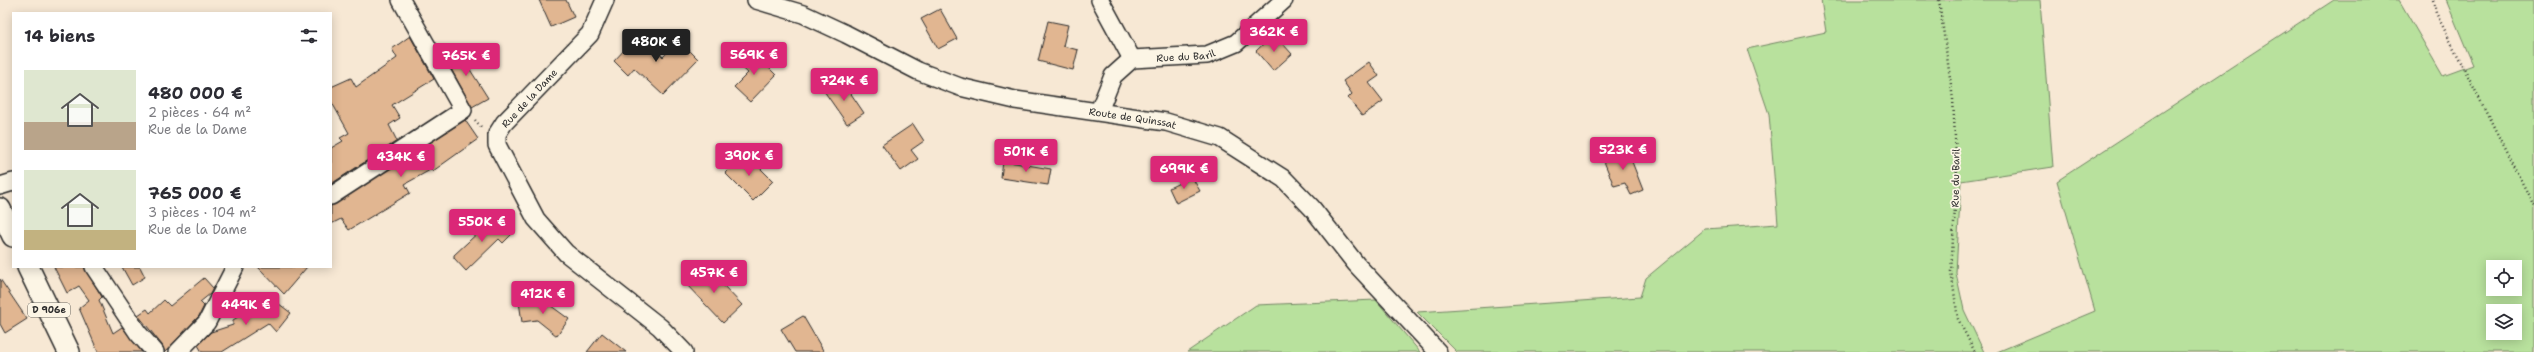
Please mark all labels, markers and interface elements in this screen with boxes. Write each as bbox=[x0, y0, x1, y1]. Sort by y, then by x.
pin: 362K € bbox=[1241, 19, 1307, 53]
text: 362K € bbox=[1249, 23, 1299, 40]
text: 14 biens bbox=[24, 25, 95, 47]
icon: filters bbox=[298, 25, 320, 47]
pin: 480K € bbox=[623, 29, 689, 63]
text: 480K € bbox=[631, 33, 681, 50]
pin: 569K € bbox=[721, 42, 787, 76]
pin: 765K € bbox=[433, 43, 499, 77]
text: 569K € bbox=[730, 46, 778, 63]
street label: Rue du Baril bbox=[1156, 46, 1217, 65]
text: 765K € bbox=[442, 47, 490, 64]
street label: Rue de la Dame bbox=[499, 66, 560, 131]
pin: 724K € bbox=[811, 68, 877, 102]
text: 724K € bbox=[820, 72, 868, 89]
text: 480 000 € bbox=[148, 82, 243, 104]
icon: home bbox=[56, 86, 104, 134]
text: 2 pièces · 64 m² bbox=[148, 104, 251, 121]
street label: Route de Quinssat bbox=[1088, 105, 1178, 132]
text: Rue de la Dame bbox=[148, 121, 247, 138]
pin: 523K € bbox=[1590, 137, 1656, 171]
pin: 501K € bbox=[993, 139, 1059, 173]
text: 523K € bbox=[1599, 141, 1647, 158]
pin: 390K € bbox=[716, 143, 782, 177]
text: 501K € bbox=[1003, 143, 1049, 160]
pin: 434K € bbox=[368, 144, 434, 178]
text: 390K € bbox=[724, 147, 774, 164]
text: 434K € bbox=[377, 148, 425, 165]
street label: Rue du Baril bbox=[1948, 148, 1963, 208]
pin: 699K € bbox=[1151, 156, 1217, 190]
text: 699K € bbox=[1159, 160, 1209, 177]
text: 765 000 € bbox=[148, 182, 241, 204]
icon: home bbox=[56, 186, 104, 234]
text: 3 pièces · 104 m² bbox=[148, 204, 256, 221]
pin: 550K € bbox=[449, 209, 515, 243]
text: 550K € bbox=[458, 213, 506, 230]
text: Rue de la Dame bbox=[148, 221, 247, 238]
pin: 457K € bbox=[681, 260, 747, 294]
map controls bbox=[2486, 260, 2522, 340]
button: locate bbox=[2486, 260, 2522, 296]
text: 457K € bbox=[690, 264, 738, 281]
pin: 412K € bbox=[510, 281, 576, 315]
text: 412K € bbox=[520, 285, 566, 302]
pin: 449K € bbox=[213, 292, 279, 326]
text: 449K € bbox=[221, 296, 271, 313]
road number: D 906e bbox=[28, 303, 70, 317]
button: layers bbox=[2486, 304, 2522, 340]

